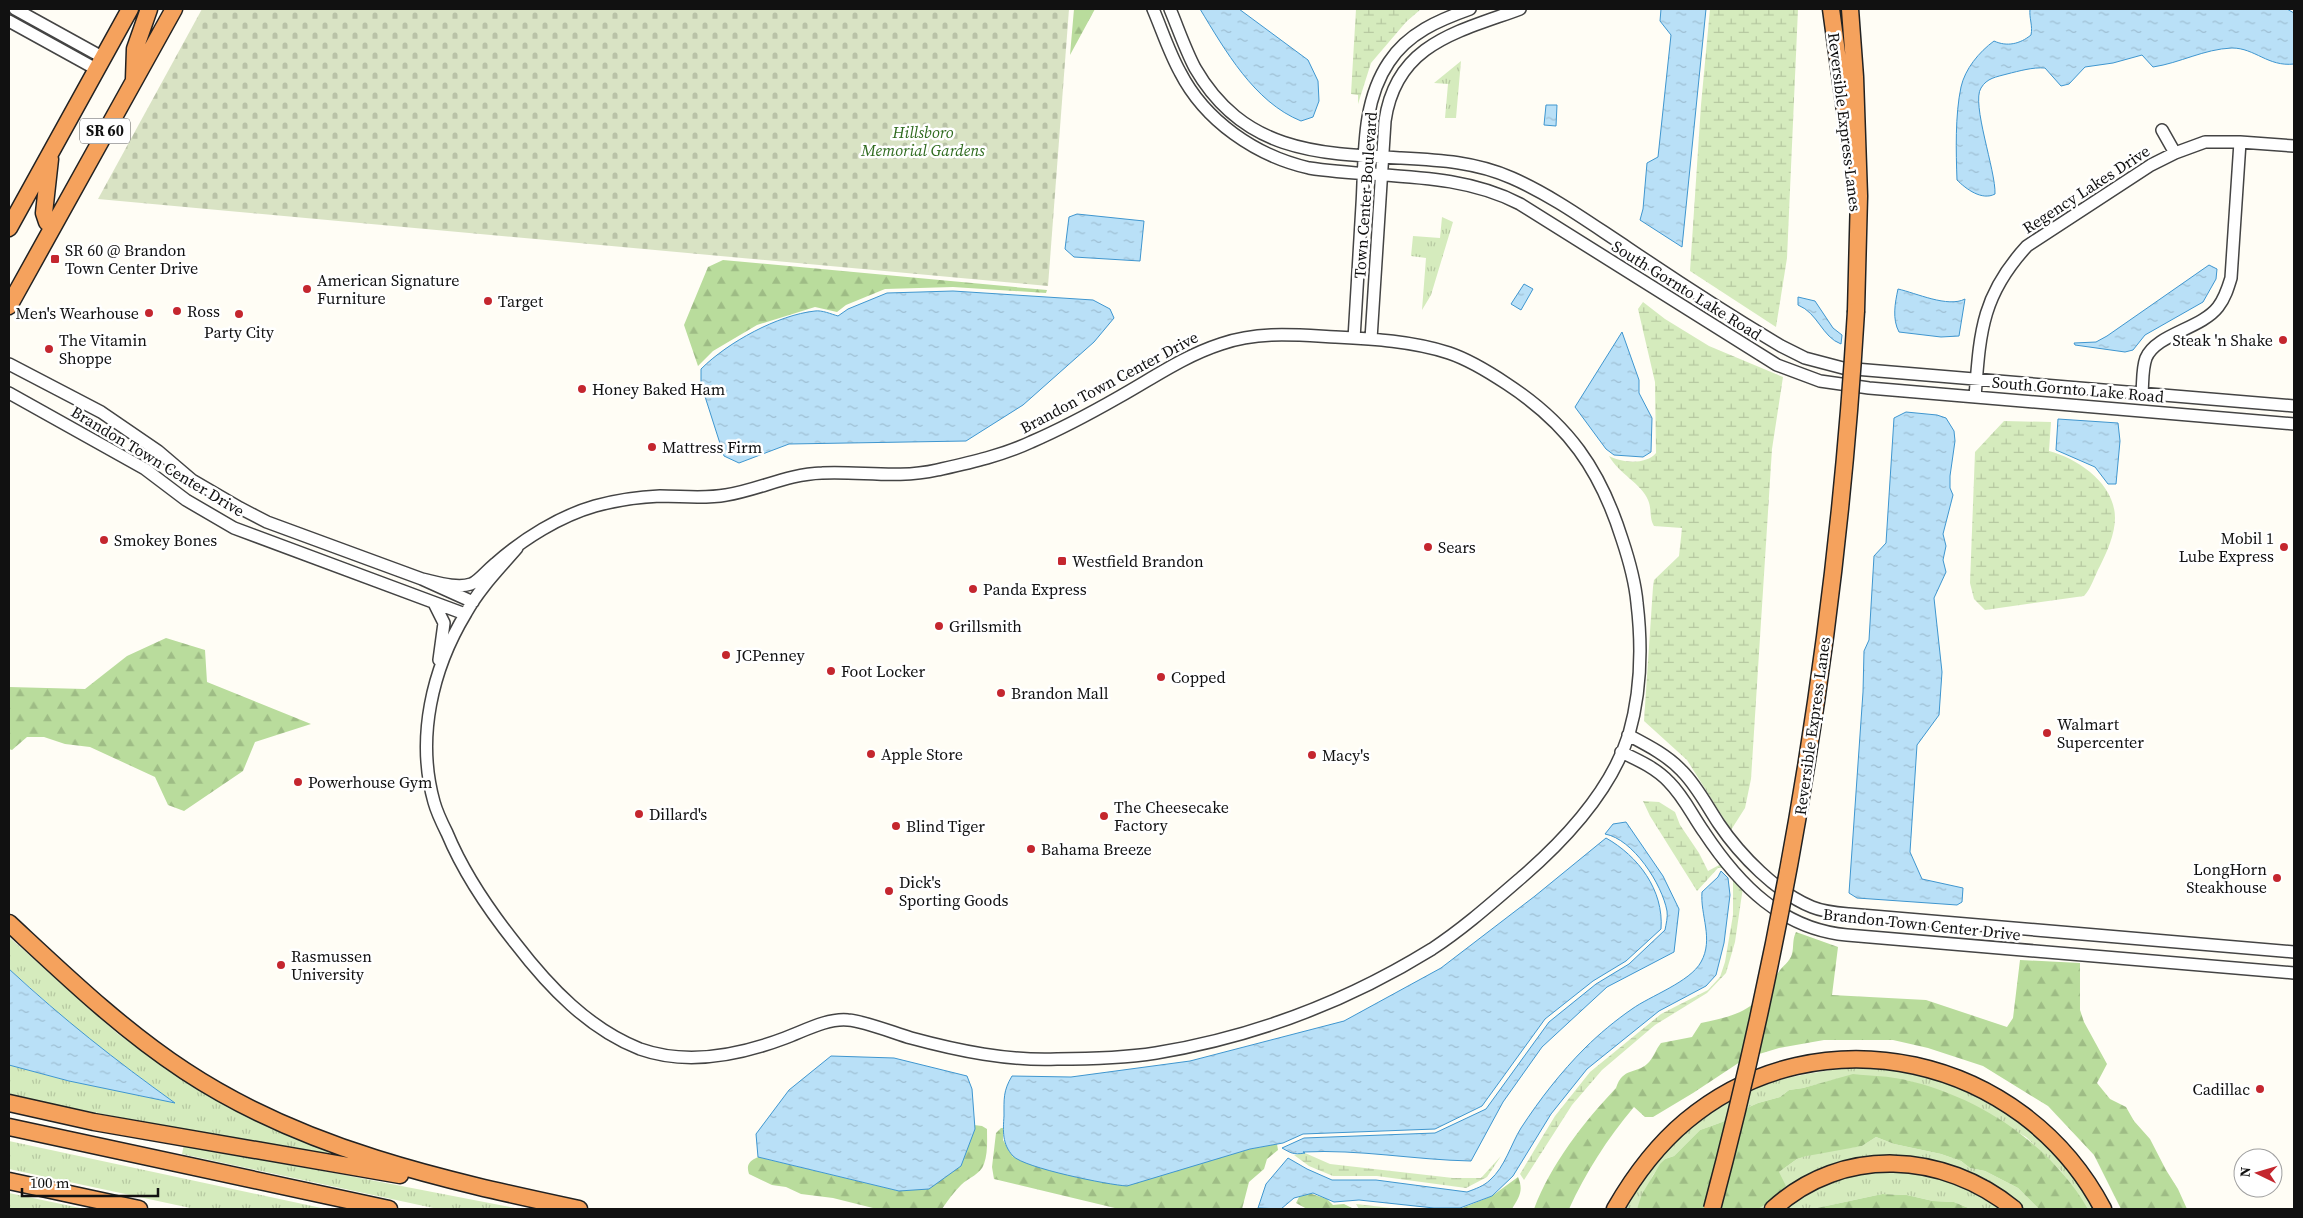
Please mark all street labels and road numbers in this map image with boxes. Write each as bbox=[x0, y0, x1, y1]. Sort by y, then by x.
street label: Reversible Express Lanes bbox=[1823, 31, 1867, 213]
street label: Town Center Boulevard bbox=[1348, 111, 1382, 279]
road number: SR 60 bbox=[80, 118, 130, 144]
street label: Regency Lakes Drive bbox=[2018, 140, 2154, 238]
street label: South Gornto Lake Road bbox=[1608, 235, 1766, 345]
street label: Brandon Town Center Drive bbox=[1016, 326, 1202, 438]
street label: South Gornto Lake Road bbox=[1991, 371, 2165, 407]
street label: Brandon Town Center Drive bbox=[67, 400, 249, 522]
street label: Reversible Express Lanes bbox=[1789, 635, 1835, 817]
street label: Brandon Town Center Drive bbox=[1822, 903, 2022, 945]

